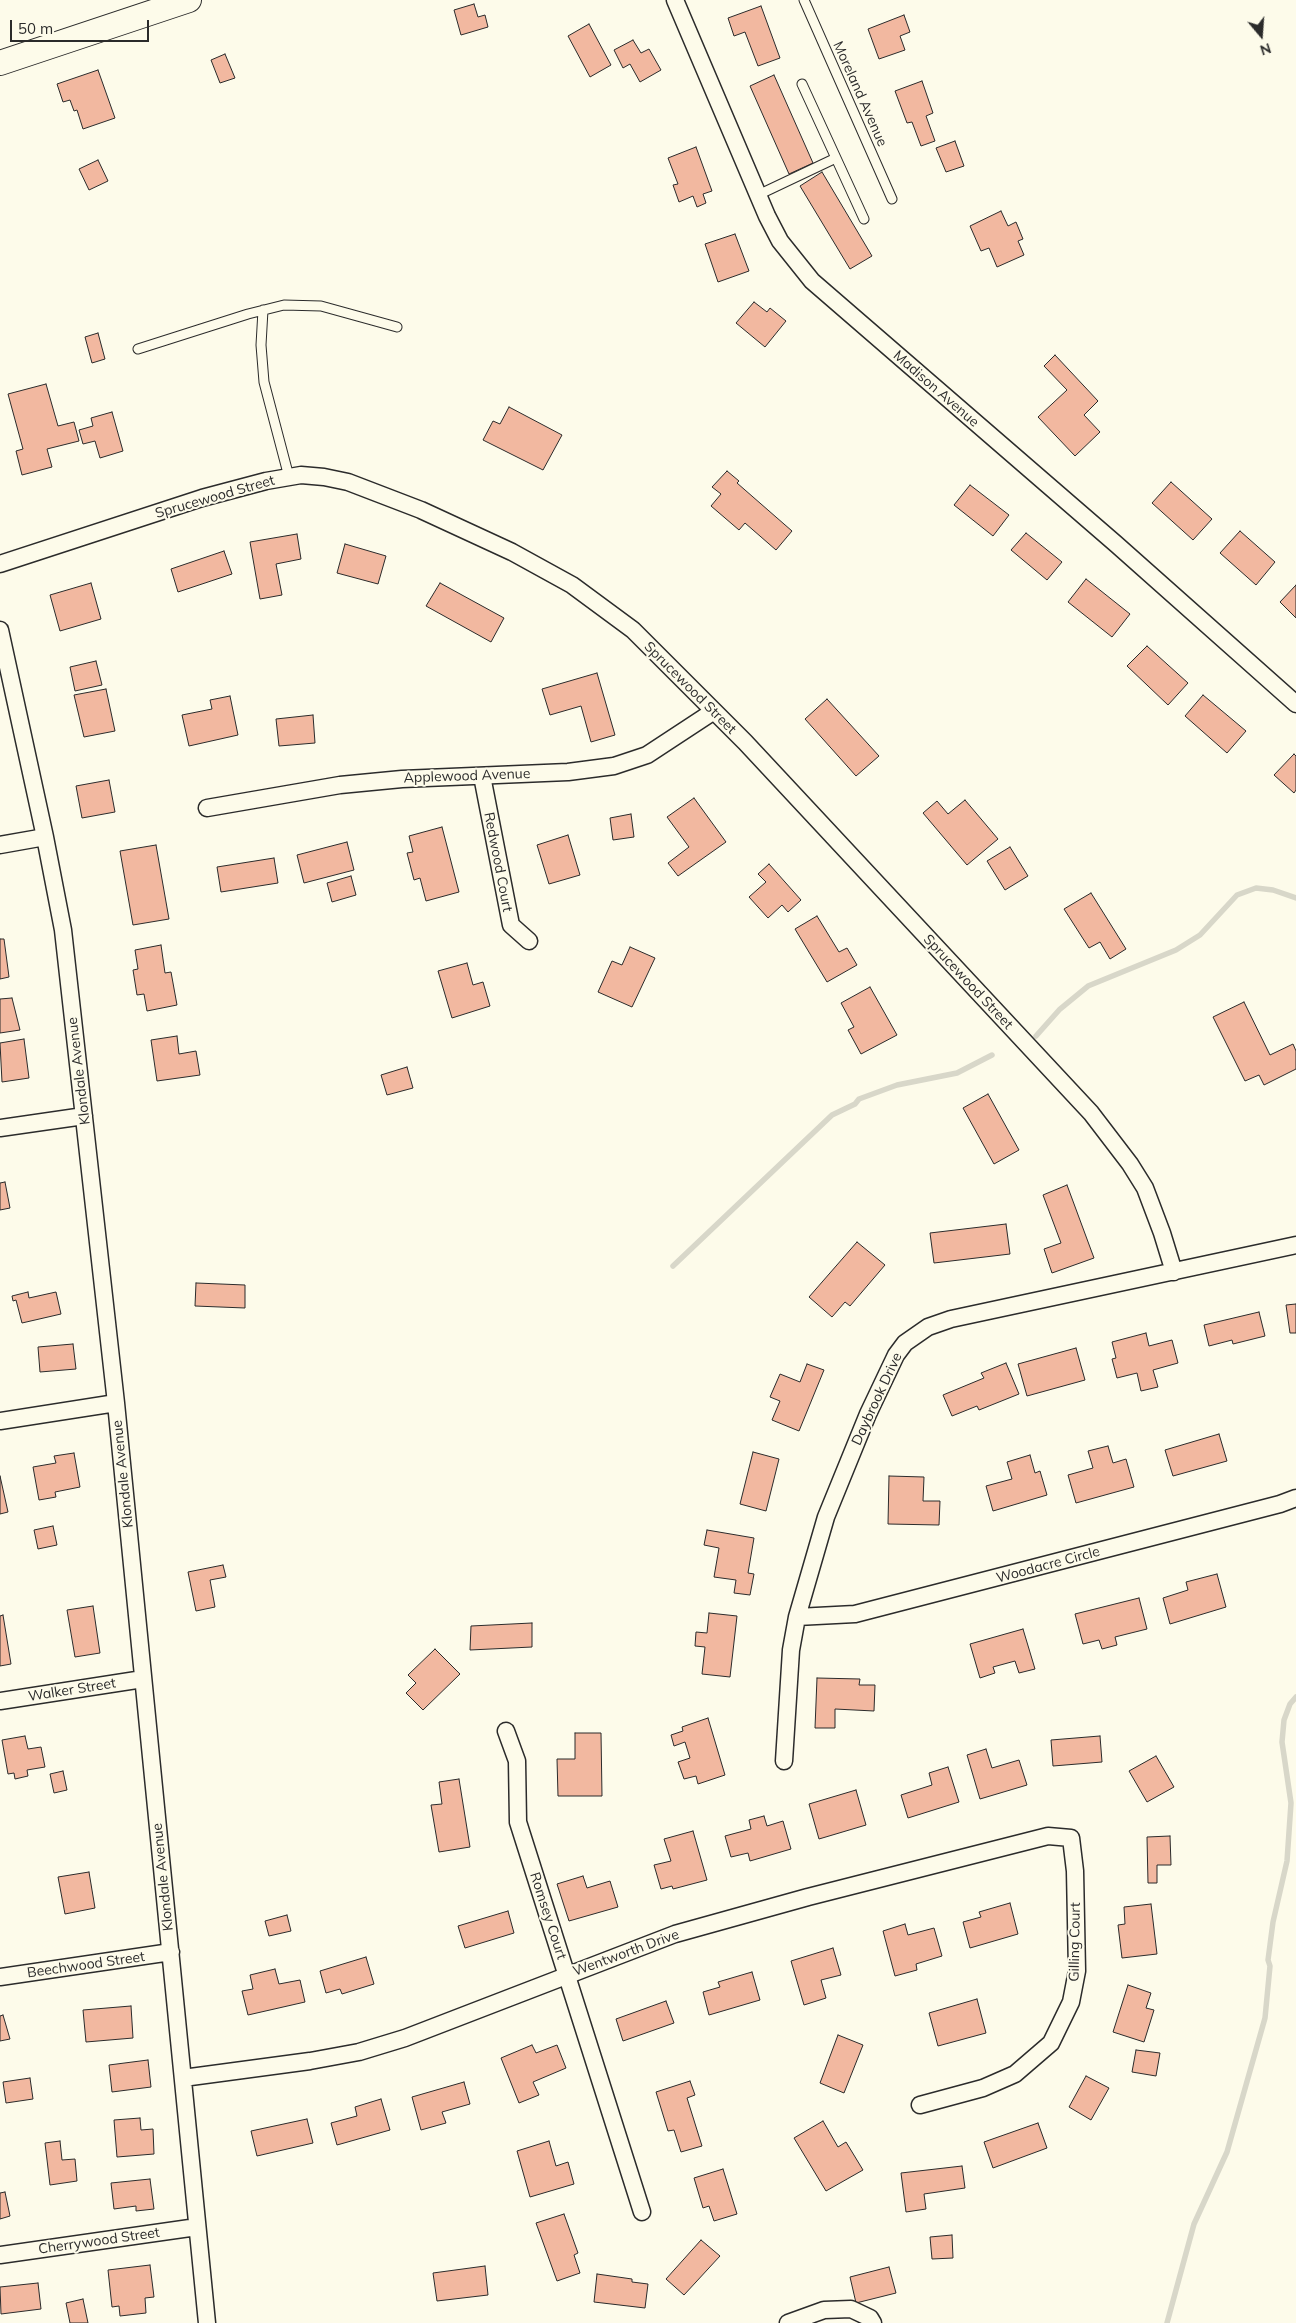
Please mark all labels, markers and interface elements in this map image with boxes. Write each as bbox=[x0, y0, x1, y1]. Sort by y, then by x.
scale bar bbox=[12, 10, 151, 42]
north arrow bbox=[1236, 10, 1286, 60]
text: 50 m bbox=[18, 19, 53, 38]
street label: Moreland Avenue bbox=[829, 39, 891, 149]
text: N bbox=[1258, 39, 1273, 59]
street label: Madison Avenue bbox=[890, 347, 982, 431]
street label: Sprucewood Street bbox=[153, 472, 277, 522]
street label: Sprucewood Street bbox=[640, 638, 740, 738]
street label: Applewood Avenue bbox=[403, 765, 531, 787]
street label: Redwood Court bbox=[480, 811, 516, 913]
street label: Sprucewood Street bbox=[920, 931, 1016, 1033]
street label: Klondale Avenue bbox=[64, 1016, 94, 1126]
street label: Daybrook Drive bbox=[848, 1350, 906, 1448]
street label: Klondale Avenue bbox=[109, 1419, 137, 1529]
street label: Woodacre Circle bbox=[994, 1543, 1102, 1587]
street label: Walker Street bbox=[27, 1675, 117, 1705]
street label: Klondale Avenue bbox=[149, 1822, 177, 1932]
street label: Romsey Court bbox=[526, 1870, 570, 1962]
street label: Gilling Court bbox=[1066, 1902, 1084, 1982]
street label: Wentworth Drive bbox=[571, 1926, 681, 1980]
street label: Beechwood Street bbox=[26, 1948, 146, 1982]
street label: Cherrywood Street bbox=[37, 2224, 161, 2258]

